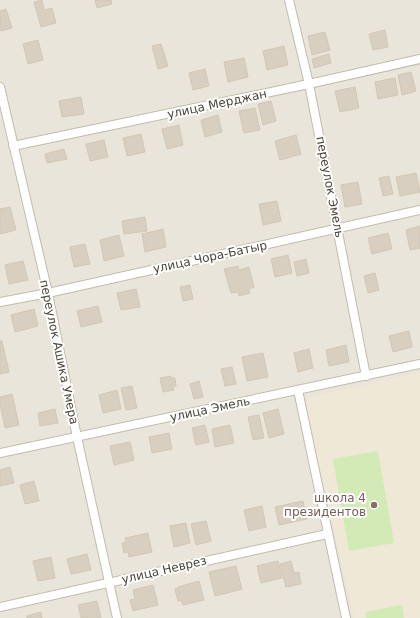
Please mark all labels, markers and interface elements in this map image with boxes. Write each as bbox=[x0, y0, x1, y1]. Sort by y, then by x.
street label: улица Мерджан bbox=[166, 87, 268, 121]
street label: переулок Эмель bbox=[313, 135, 347, 239]
street label: улица Чора-Батыр bbox=[152, 238, 268, 276]
street label: переулок Ашика Умера bbox=[37, 278, 81, 426]
street label: улица Эмель bbox=[169, 394, 251, 424]
place label: школа 4 президентов bbox=[284, 491, 366, 519]
marker: школа 4 президентов bbox=[369, 500, 379, 510]
street label: улица Неврез bbox=[120, 553, 208, 587]

